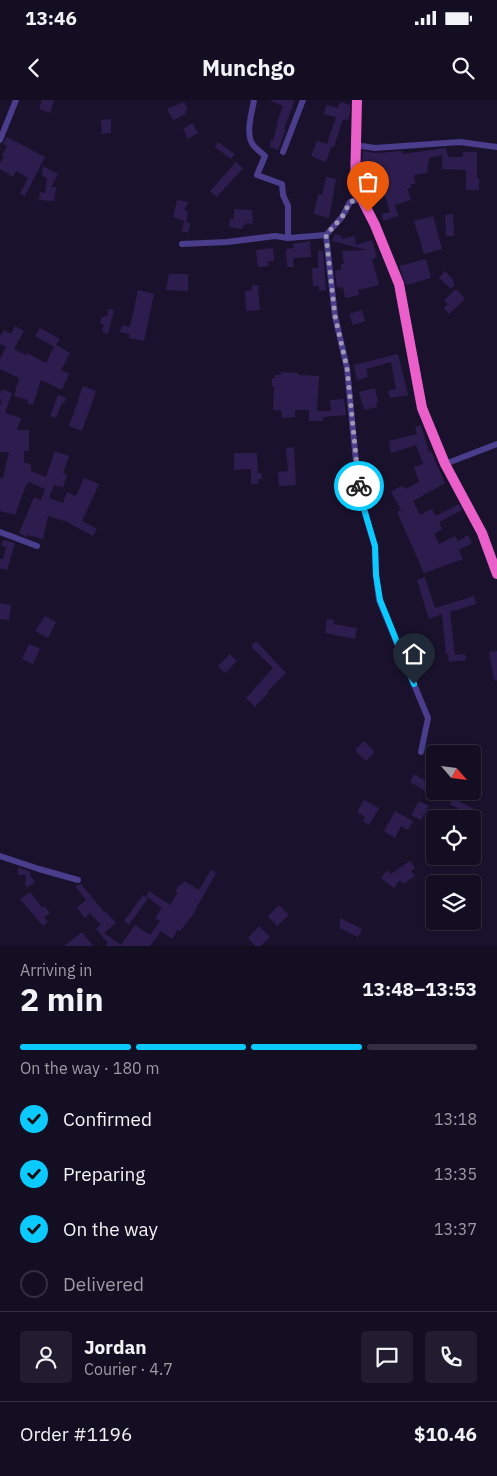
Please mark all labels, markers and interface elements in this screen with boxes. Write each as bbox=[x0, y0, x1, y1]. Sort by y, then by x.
text: 13:46 bbox=[25, 6, 77, 30]
text: Munchgo bbox=[202, 53, 295, 82]
icon: back bbox=[20, 54, 48, 82]
icon: search bbox=[449, 54, 477, 82]
pin bbox=[347, 161, 389, 212]
icon: bag bbox=[354, 168, 382, 196]
courier bbox=[334, 461, 384, 511]
icon: bike bbox=[345, 472, 373, 500]
pin bbox=[393, 633, 435, 684]
icon: home bbox=[400, 640, 428, 668]
north arrow bbox=[426, 745, 481, 800]
map controls bbox=[426, 745, 481, 930]
button: locate bbox=[426, 810, 481, 865]
button: layers bbox=[426, 875, 481, 930]
text: Arriving in bbox=[20, 960, 92, 980]
text: 13:48–13:53 bbox=[362, 977, 477, 1001]
text: 2 min bbox=[20, 978, 104, 1020]
text: On the way · 180 m bbox=[20, 1058, 159, 1078]
icon: check bbox=[20, 1105, 48, 1133]
text: Confirmed bbox=[63, 1107, 152, 1131]
text: 13:18 bbox=[434, 1109, 477, 1129]
icon: check bbox=[20, 1160, 48, 1188]
text: Preparing bbox=[63, 1162, 145, 1186]
text: 13:35 bbox=[434, 1164, 477, 1184]
icon: check bbox=[20, 1215, 48, 1243]
text: On the way bbox=[63, 1217, 158, 1241]
text: 13:37 bbox=[434, 1219, 477, 1239]
text: Delivered bbox=[63, 1272, 144, 1296]
button: person bbox=[20, 1331, 72, 1383]
button: chat bbox=[361, 1331, 413, 1383]
button: phone bbox=[425, 1331, 477, 1383]
text: Jordan bbox=[84, 1335, 147, 1359]
text: Courier · 4.7 bbox=[84, 1359, 173, 1379]
text: Order #1196 bbox=[20, 1422, 132, 1446]
text: $10.46 bbox=[414, 1422, 477, 1446]

